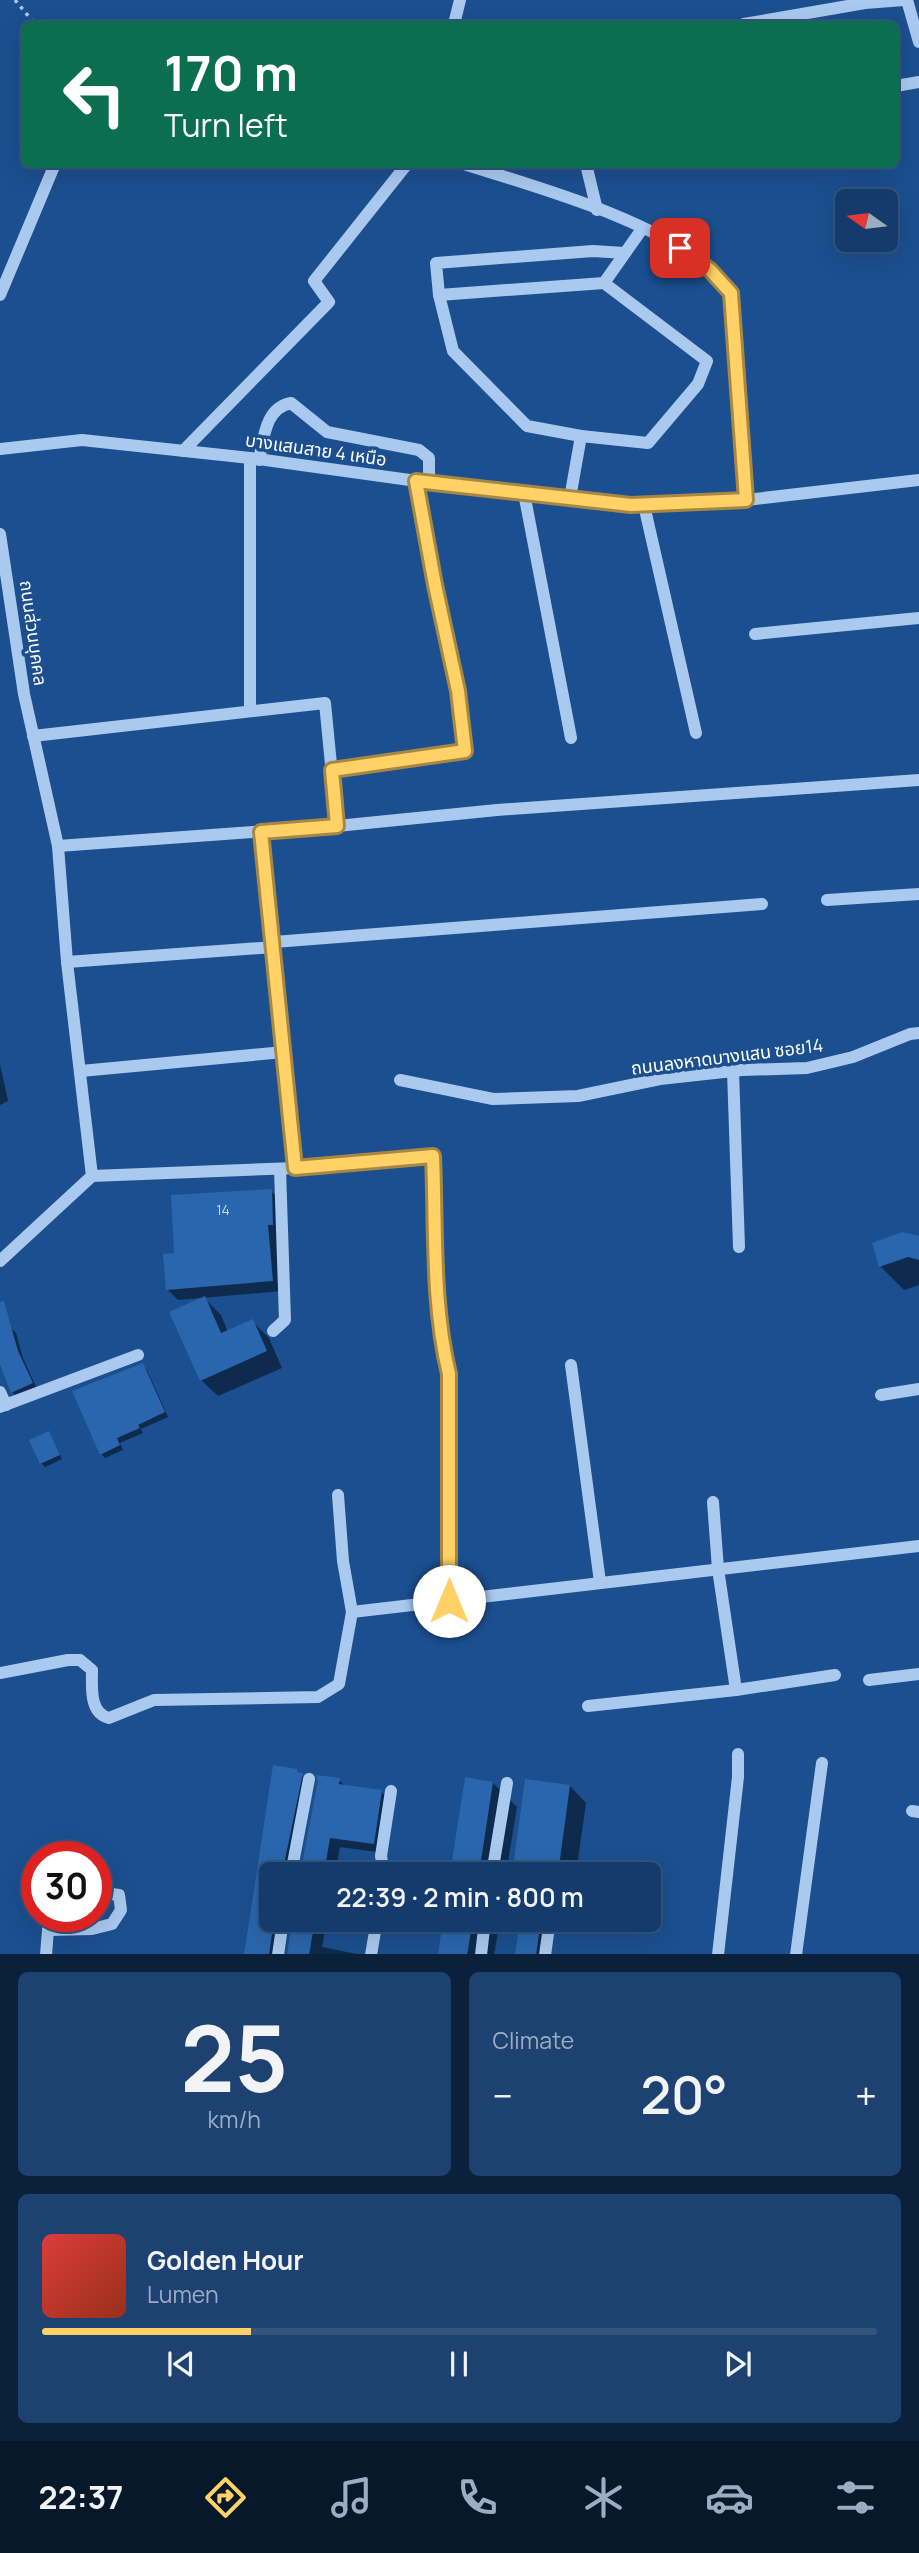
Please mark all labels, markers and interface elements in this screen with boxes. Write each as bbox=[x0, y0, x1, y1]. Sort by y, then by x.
text: 170 m bbox=[164, 39, 298, 106]
icon: left bbox=[49, 49, 140, 140]
text: Turn left bbox=[164, 103, 288, 147]
north arrow bbox=[835, 189, 898, 252]
map controls bbox=[835, 189, 898, 252]
pin bbox=[650, 218, 710, 278]
icon: arrive bbox=[661, 229, 699, 267]
street label: บางแสนสาย 4 เหนือ bbox=[244, 427, 388, 471]
street label: ถนนส่วนบุคคล bbox=[15, 579, 53, 687]
street label: ถนนลงหาดบางแสน ซอย14 bbox=[629, 1032, 824, 1080]
house number: 14 bbox=[216, 1200, 230, 1219]
position arrow bbox=[412, 1564, 486, 1638]
speed limit sign: 30 bbox=[21, 1841, 112, 1932]
text: 22:39 · 2 min · 800 m bbox=[336, 1879, 584, 1915]
text: 25 bbox=[180, 1995, 288, 2119]
text: Climate bbox=[493, 2024, 574, 2056]
text: 20° bbox=[640, 2059, 728, 2130]
text: − bbox=[493, 2069, 513, 2121]
text: + bbox=[855, 2069, 877, 2121]
text: km/h bbox=[208, 2103, 261, 2135]
text: Golden Hour bbox=[147, 2242, 304, 2278]
text: Lumen bbox=[147, 2278, 219, 2310]
icon: previous bbox=[162, 2345, 200, 2383]
icon: pause bbox=[440, 2345, 478, 2383]
icon: next bbox=[719, 2345, 757, 2383]
icon: directions bbox=[201, 2473, 250, 2522]
icon: music bbox=[327, 2473, 376, 2522]
icon: phone bbox=[453, 2473, 502, 2522]
icon: climate bbox=[579, 2473, 628, 2522]
icon: car bbox=[705, 2473, 754, 2522]
icon: filters bbox=[831, 2473, 880, 2522]
text: 22:37 bbox=[39, 2475, 123, 2519]

